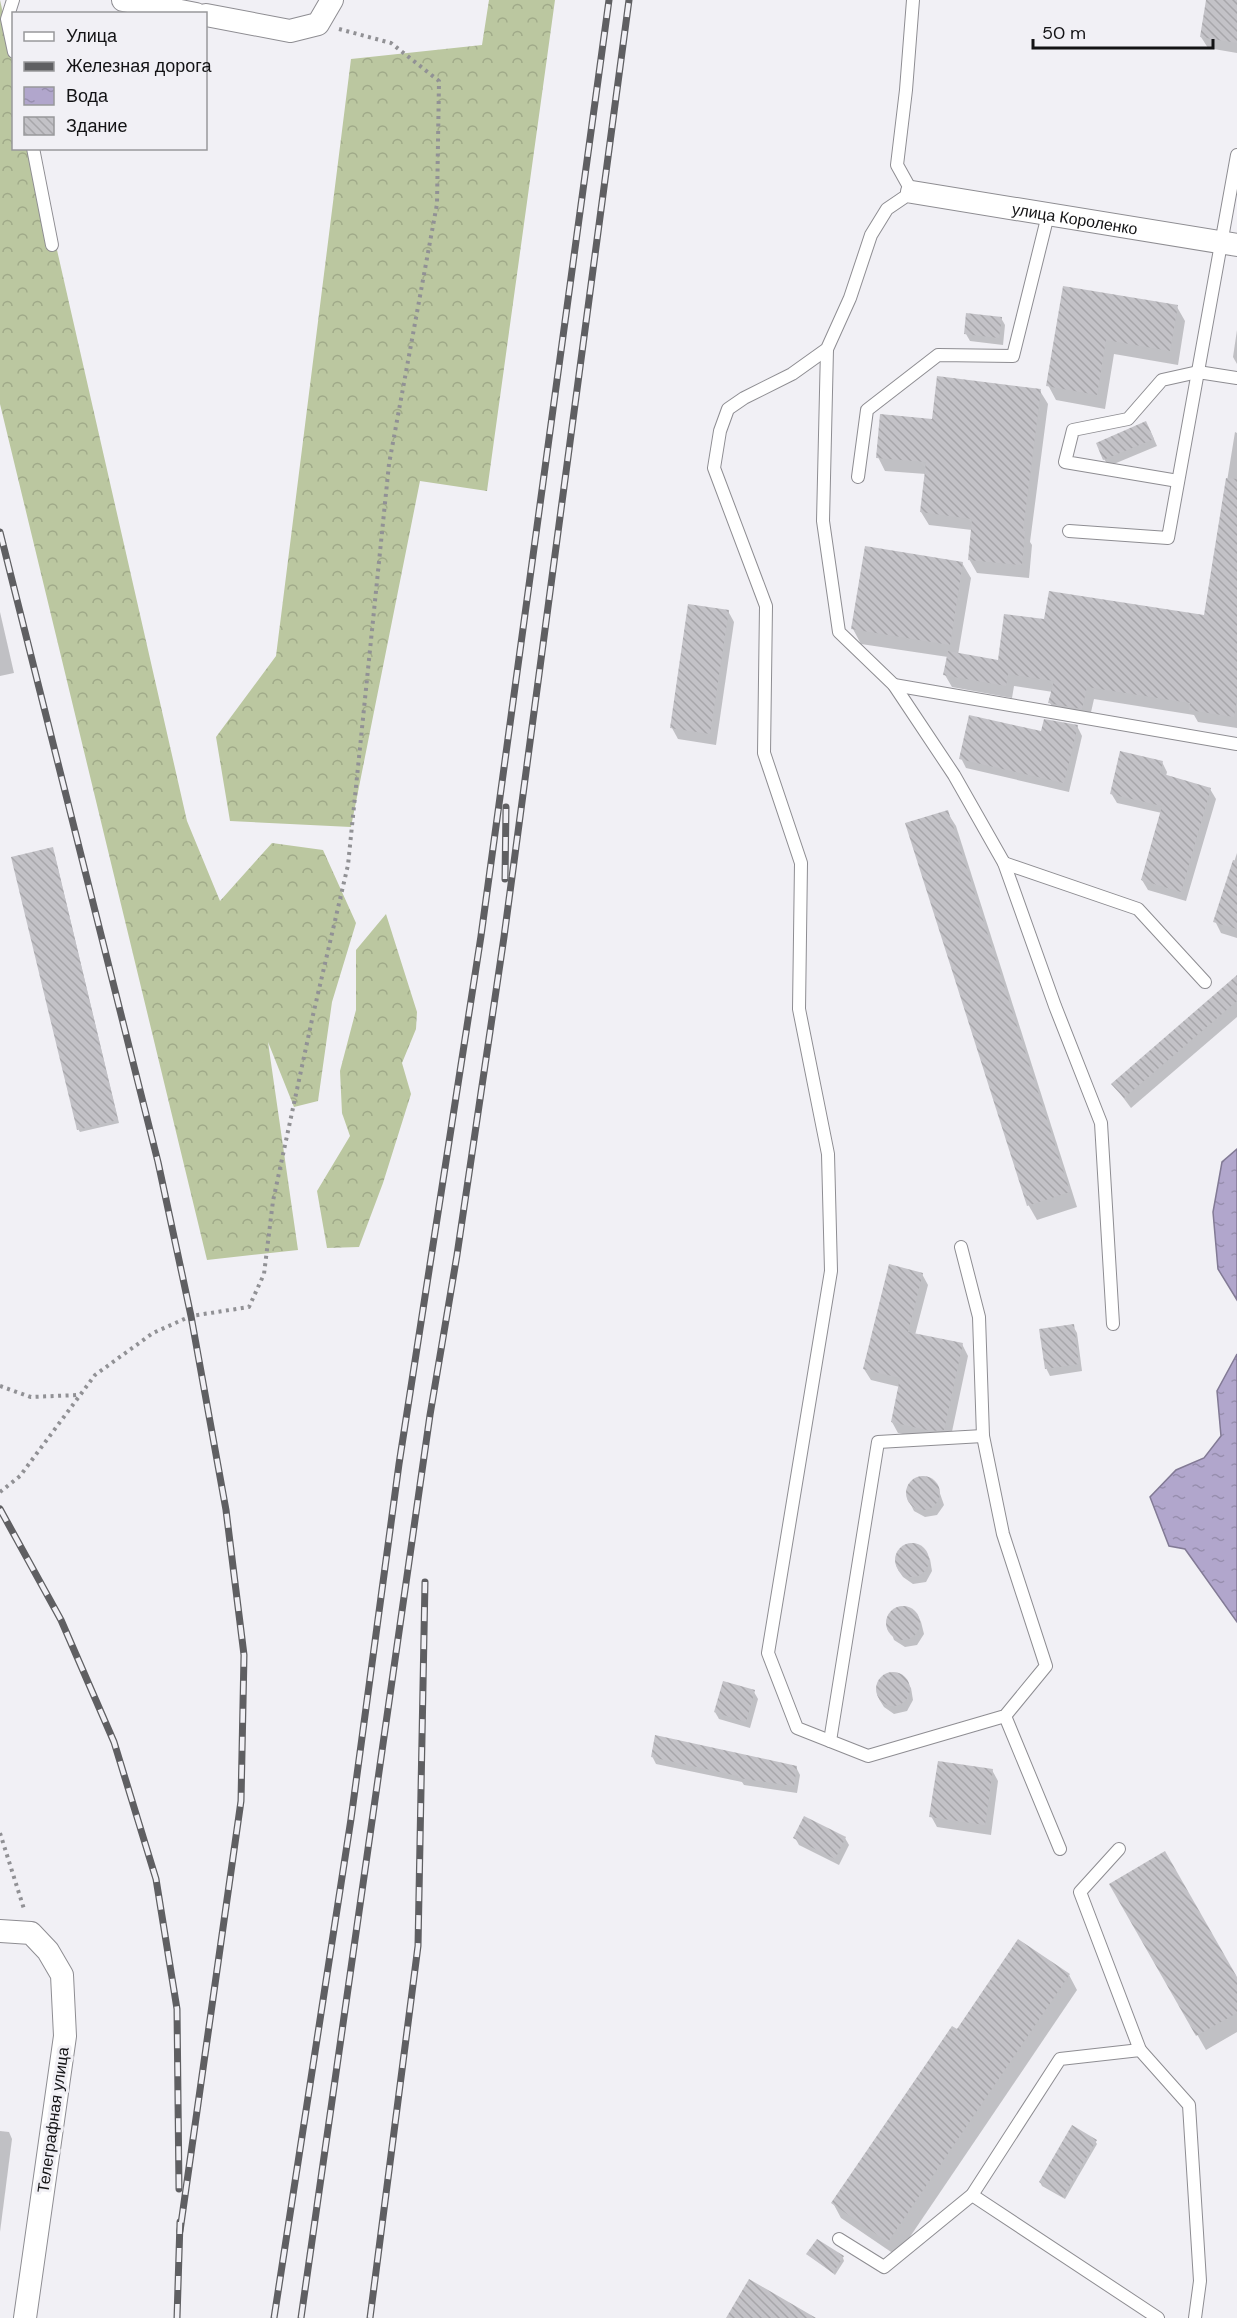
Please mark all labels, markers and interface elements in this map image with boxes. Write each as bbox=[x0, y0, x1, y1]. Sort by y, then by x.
legend bbox=[12, 12, 207, 150]
scale bar bbox=[1033, 12, 1213, 50]
text: 50 m bbox=[1042, 21, 1086, 45]
text: Улица bbox=[66, 24, 118, 48]
text: Железная дорога bbox=[66, 54, 212, 78]
text: Вода bbox=[66, 84, 109, 108]
text: Здание bbox=[66, 114, 127, 138]
street label: улица Короленко bbox=[1010, 198, 1139, 239]
street label: Телеграфная улица bbox=[32, 2046, 74, 2194]

